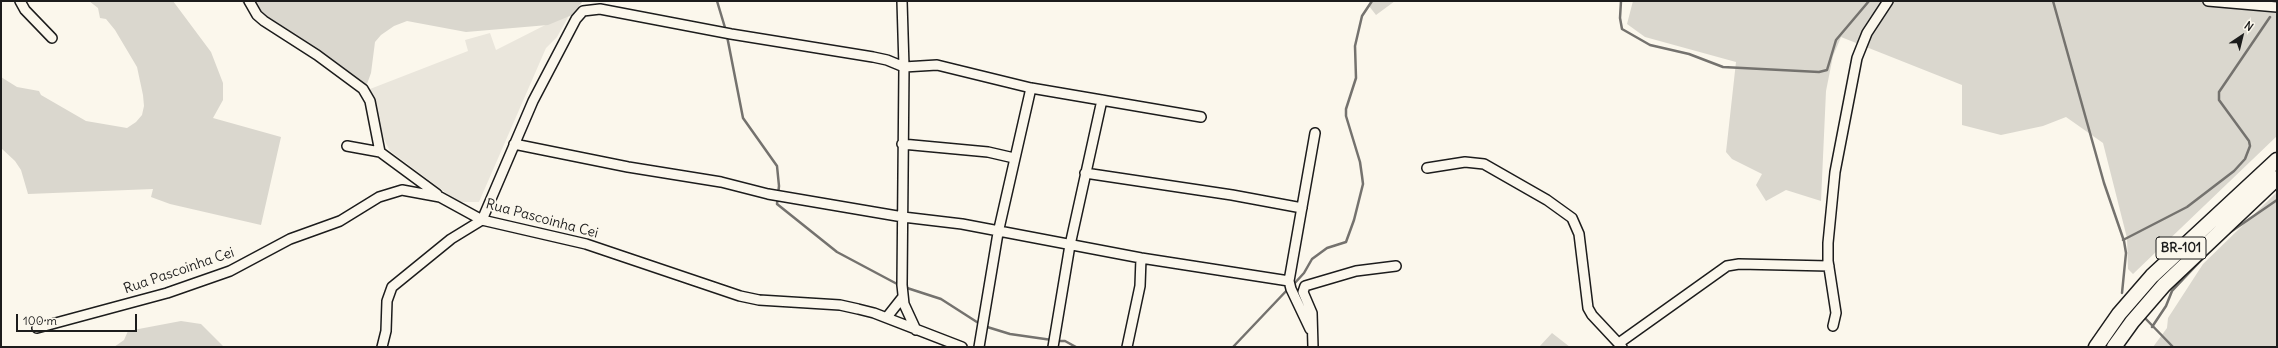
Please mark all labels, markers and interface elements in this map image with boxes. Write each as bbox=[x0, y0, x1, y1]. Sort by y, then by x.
north arrow bbox=[2222, 16, 2262, 56]
text: N bbox=[2242, 18, 2256, 34]
street label: Rua Pascoinha Cei bbox=[484, 196, 600, 242]
road number: BR-101 bbox=[2156, 237, 2206, 259]
street label: Rua Pascoinha Cei bbox=[122, 244, 236, 298]
scale bar bbox=[18, 306, 139, 332]
text: 100 m bbox=[23, 313, 57, 328]

